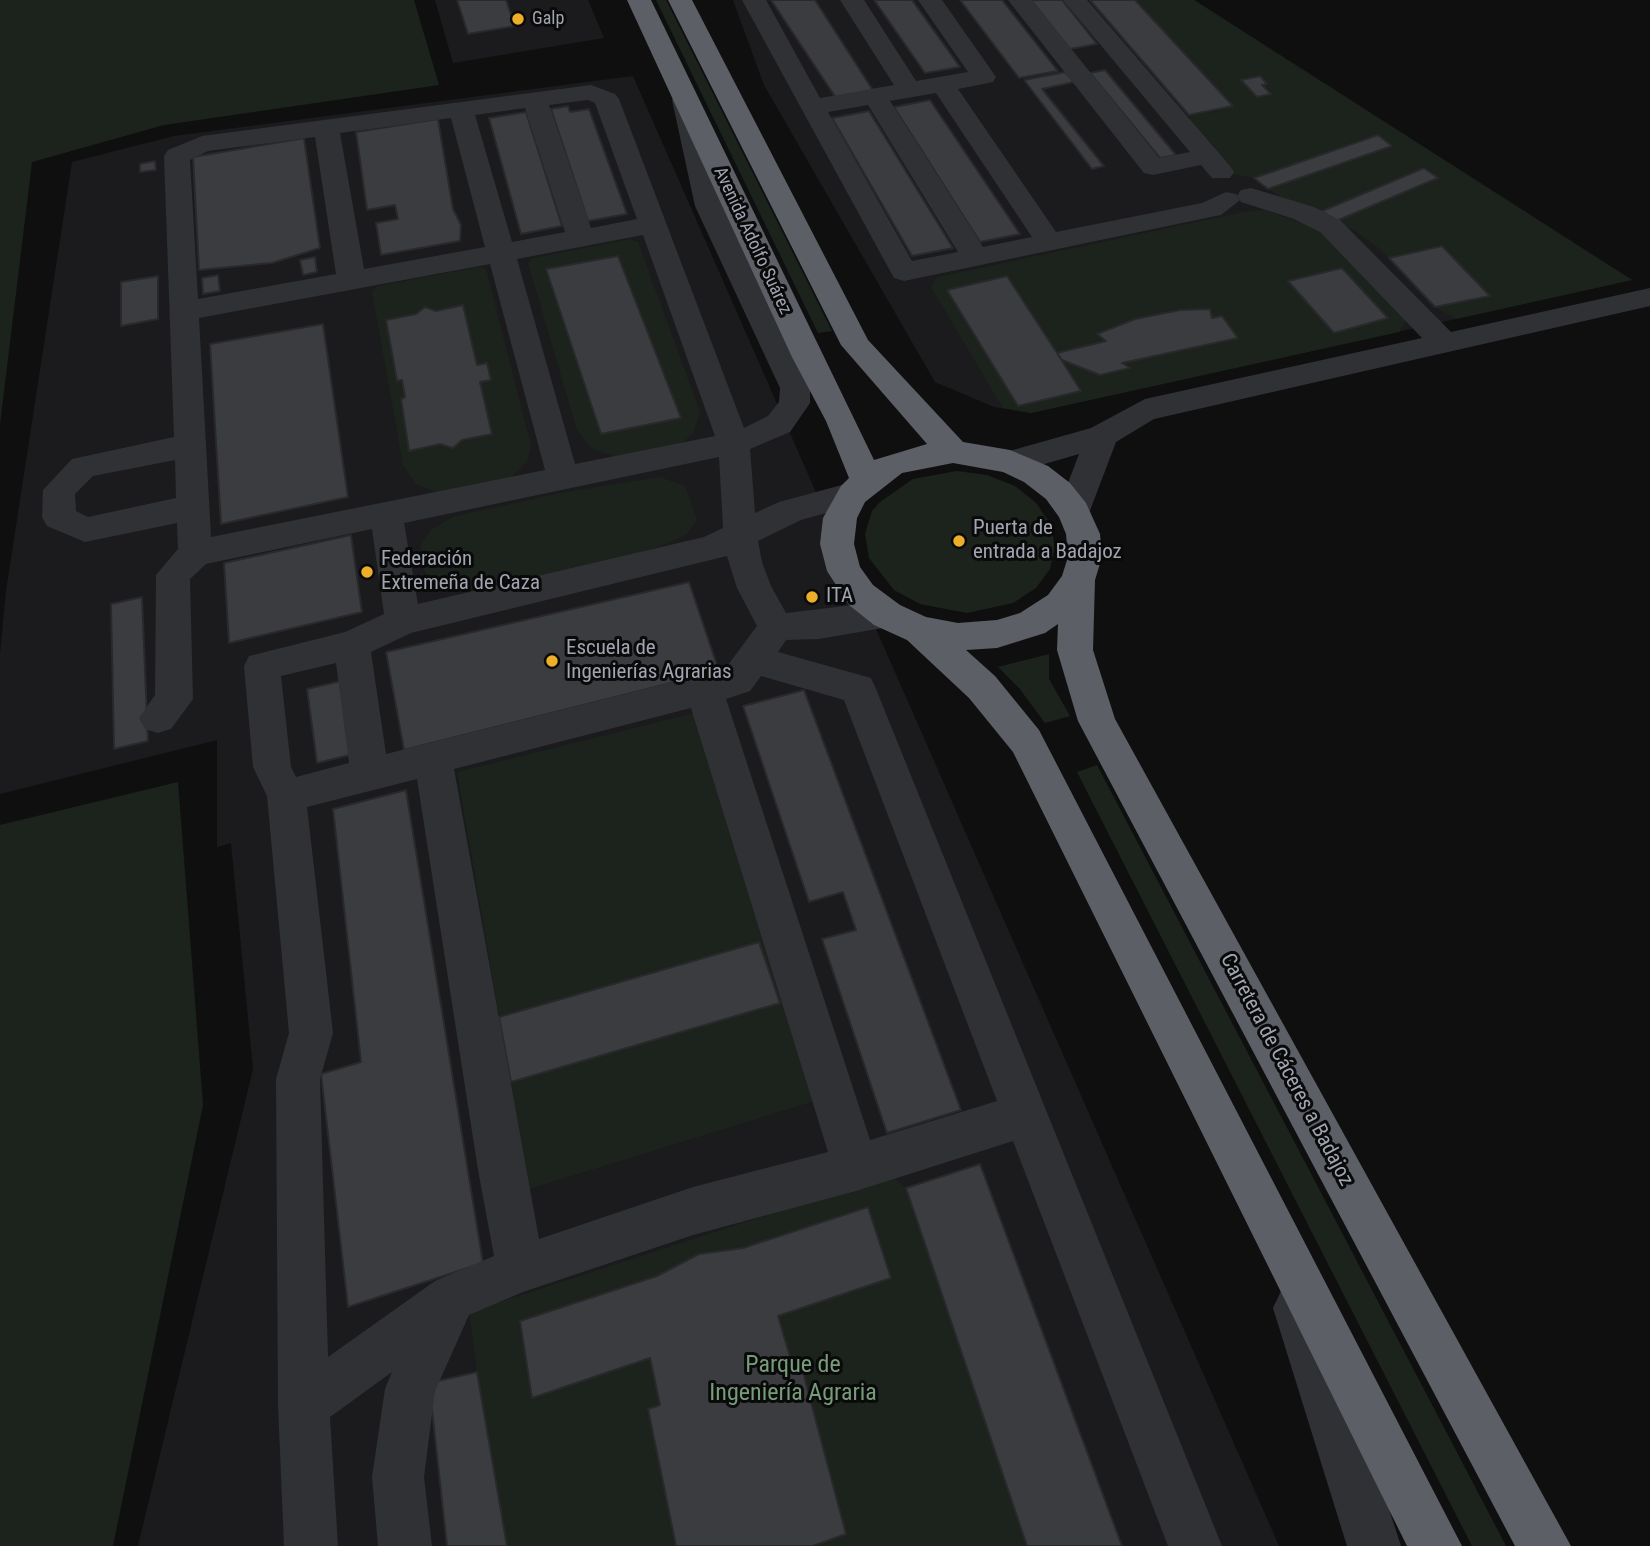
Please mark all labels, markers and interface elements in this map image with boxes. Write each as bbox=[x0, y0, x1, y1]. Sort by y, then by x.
place label: Galp bbox=[532, 8, 564, 30]
marker: Galp bbox=[510, 11, 526, 27]
street label: Avenida Adolfo Suárez bbox=[708, 164, 796, 318]
place label: Puerta de entrada a Badajoz bbox=[973, 516, 1122, 566]
marker: Puerta de entrada a Badajoz bbox=[951, 533, 967, 549]
place label: Federación Extremeña de Caza bbox=[381, 547, 540, 597]
marker: Federación Extremeña de Caza bbox=[359, 564, 375, 580]
place label: ITA bbox=[826, 584, 853, 610]
marker: ITA bbox=[804, 589, 820, 605]
place label: Escuela de Ingenierías Agrarias bbox=[566, 636, 732, 686]
marker: Escuela de Ingenierías Agrarias bbox=[544, 653, 560, 669]
street label: Carretera de Cáceres a Badajoz bbox=[1214, 950, 1358, 1190]
park label: Parque de Ingeniería Agraria bbox=[709, 1352, 877, 1408]

